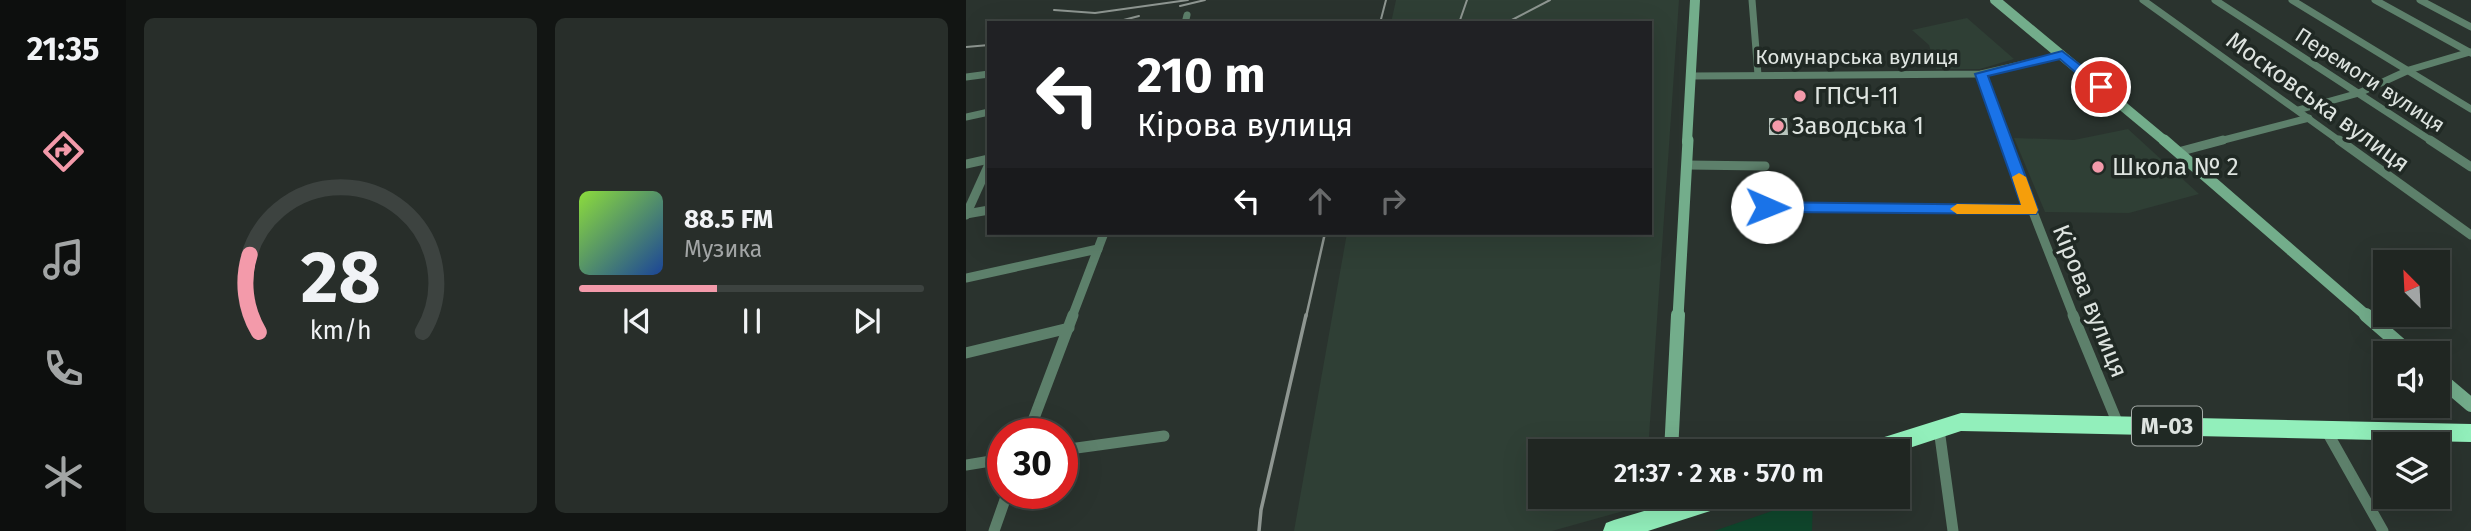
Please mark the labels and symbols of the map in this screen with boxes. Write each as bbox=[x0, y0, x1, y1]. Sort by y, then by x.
street label: Перемоги вулиця bbox=[2290, 22, 2450, 138]
street label: Московська вулиця bbox=[2221, 26, 2415, 178]
street label: Комунарська вулиця bbox=[1755, 44, 1959, 70]
pin bbox=[2071, 57, 2131, 117]
place label: ГПСЧ-11 bbox=[1814, 82, 1899, 110]
marker: ГПСЧ-11 bbox=[1792, 88, 1808, 104]
place label: Заводська 1 bbox=[1792, 112, 1924, 140]
marker: Заводська 1 bbox=[1770, 118, 1786, 134]
place label: Школа № 2 bbox=[2112, 153, 2239, 181]
marker: Школа № 2 bbox=[2090, 159, 2106, 175]
position arrow bbox=[1730, 170, 1804, 244]
street label: Кірова вулиця bbox=[2047, 221, 2133, 381]
north arrow bbox=[2373, 250, 2450, 327]
road number: М-03 bbox=[2132, 406, 2202, 446]
speed limit sign: 30 bbox=[987, 418, 1078, 509]

